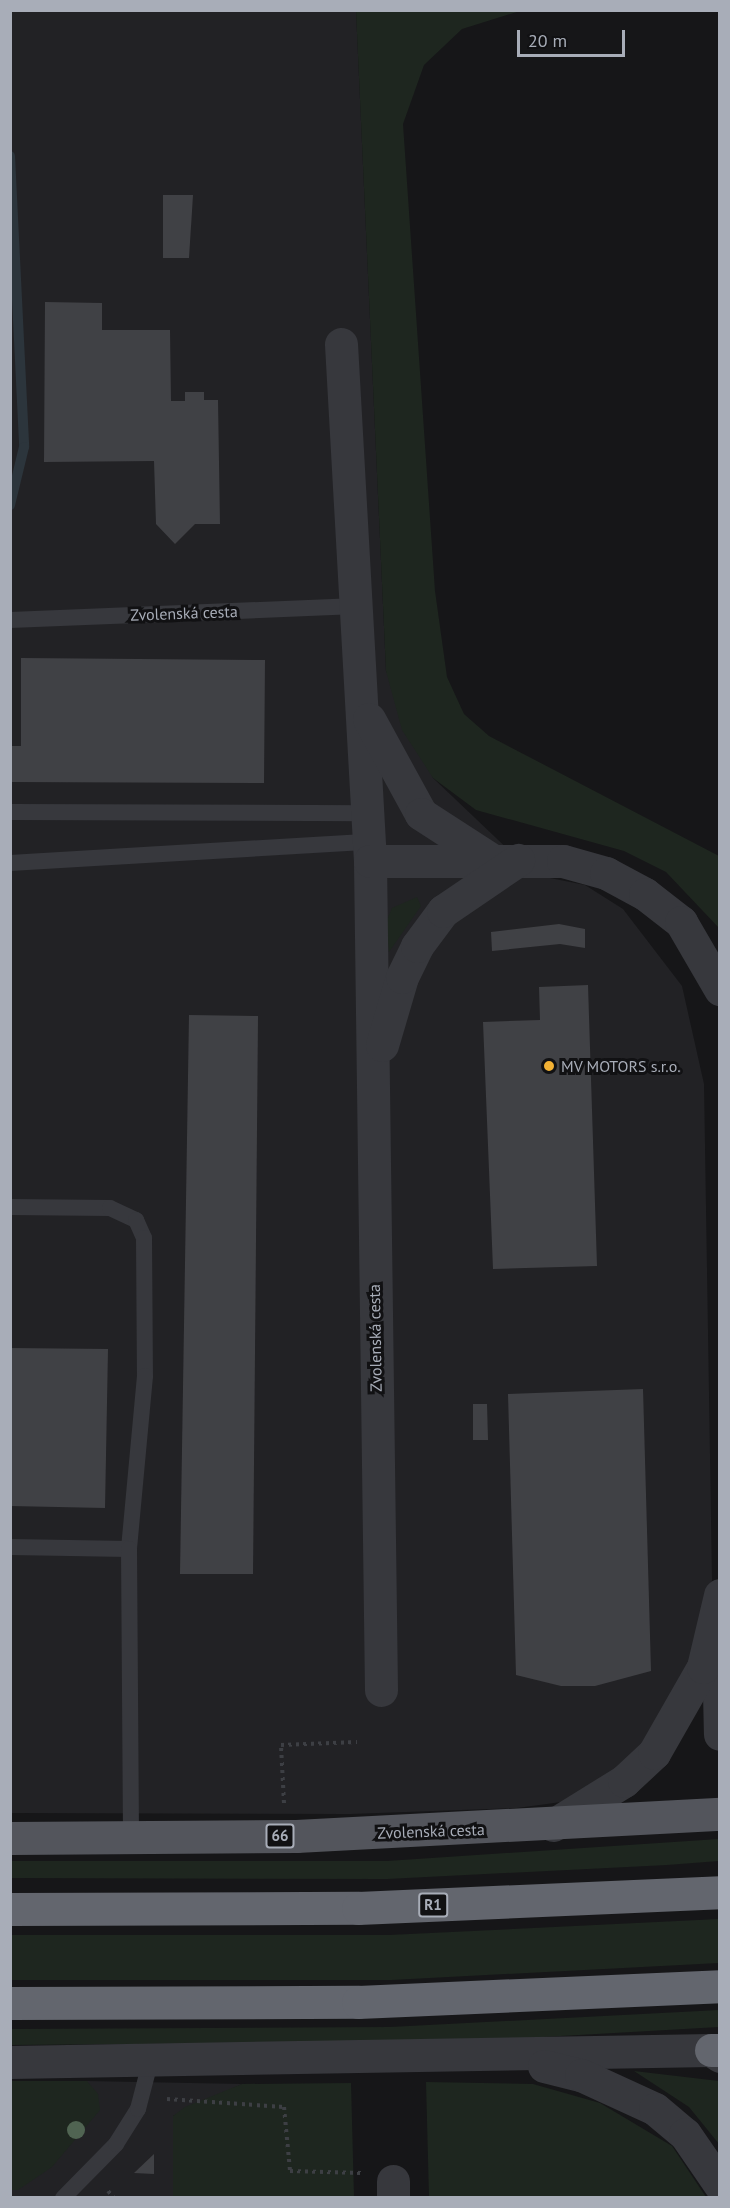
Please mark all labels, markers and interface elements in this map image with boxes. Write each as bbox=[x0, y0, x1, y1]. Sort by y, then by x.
scale bar bbox=[520, 18, 628, 56]
text: 20 m bbox=[528, 29, 567, 52]
street label: Zvolenská cesta bbox=[130, 602, 238, 624]
place label: MV MOTORS s.r.o. bbox=[561, 1056, 681, 1076]
marker: MV MOTORS s.r.o. bbox=[542, 1059, 556, 1073]
street label: Zvolenská cesta bbox=[364, 1284, 386, 1392]
street label: Zvolenská cesta bbox=[377, 1820, 485, 1842]
road number: 66 bbox=[265, 1824, 295, 1848]
road number: R1 bbox=[418, 1893, 448, 1917]

